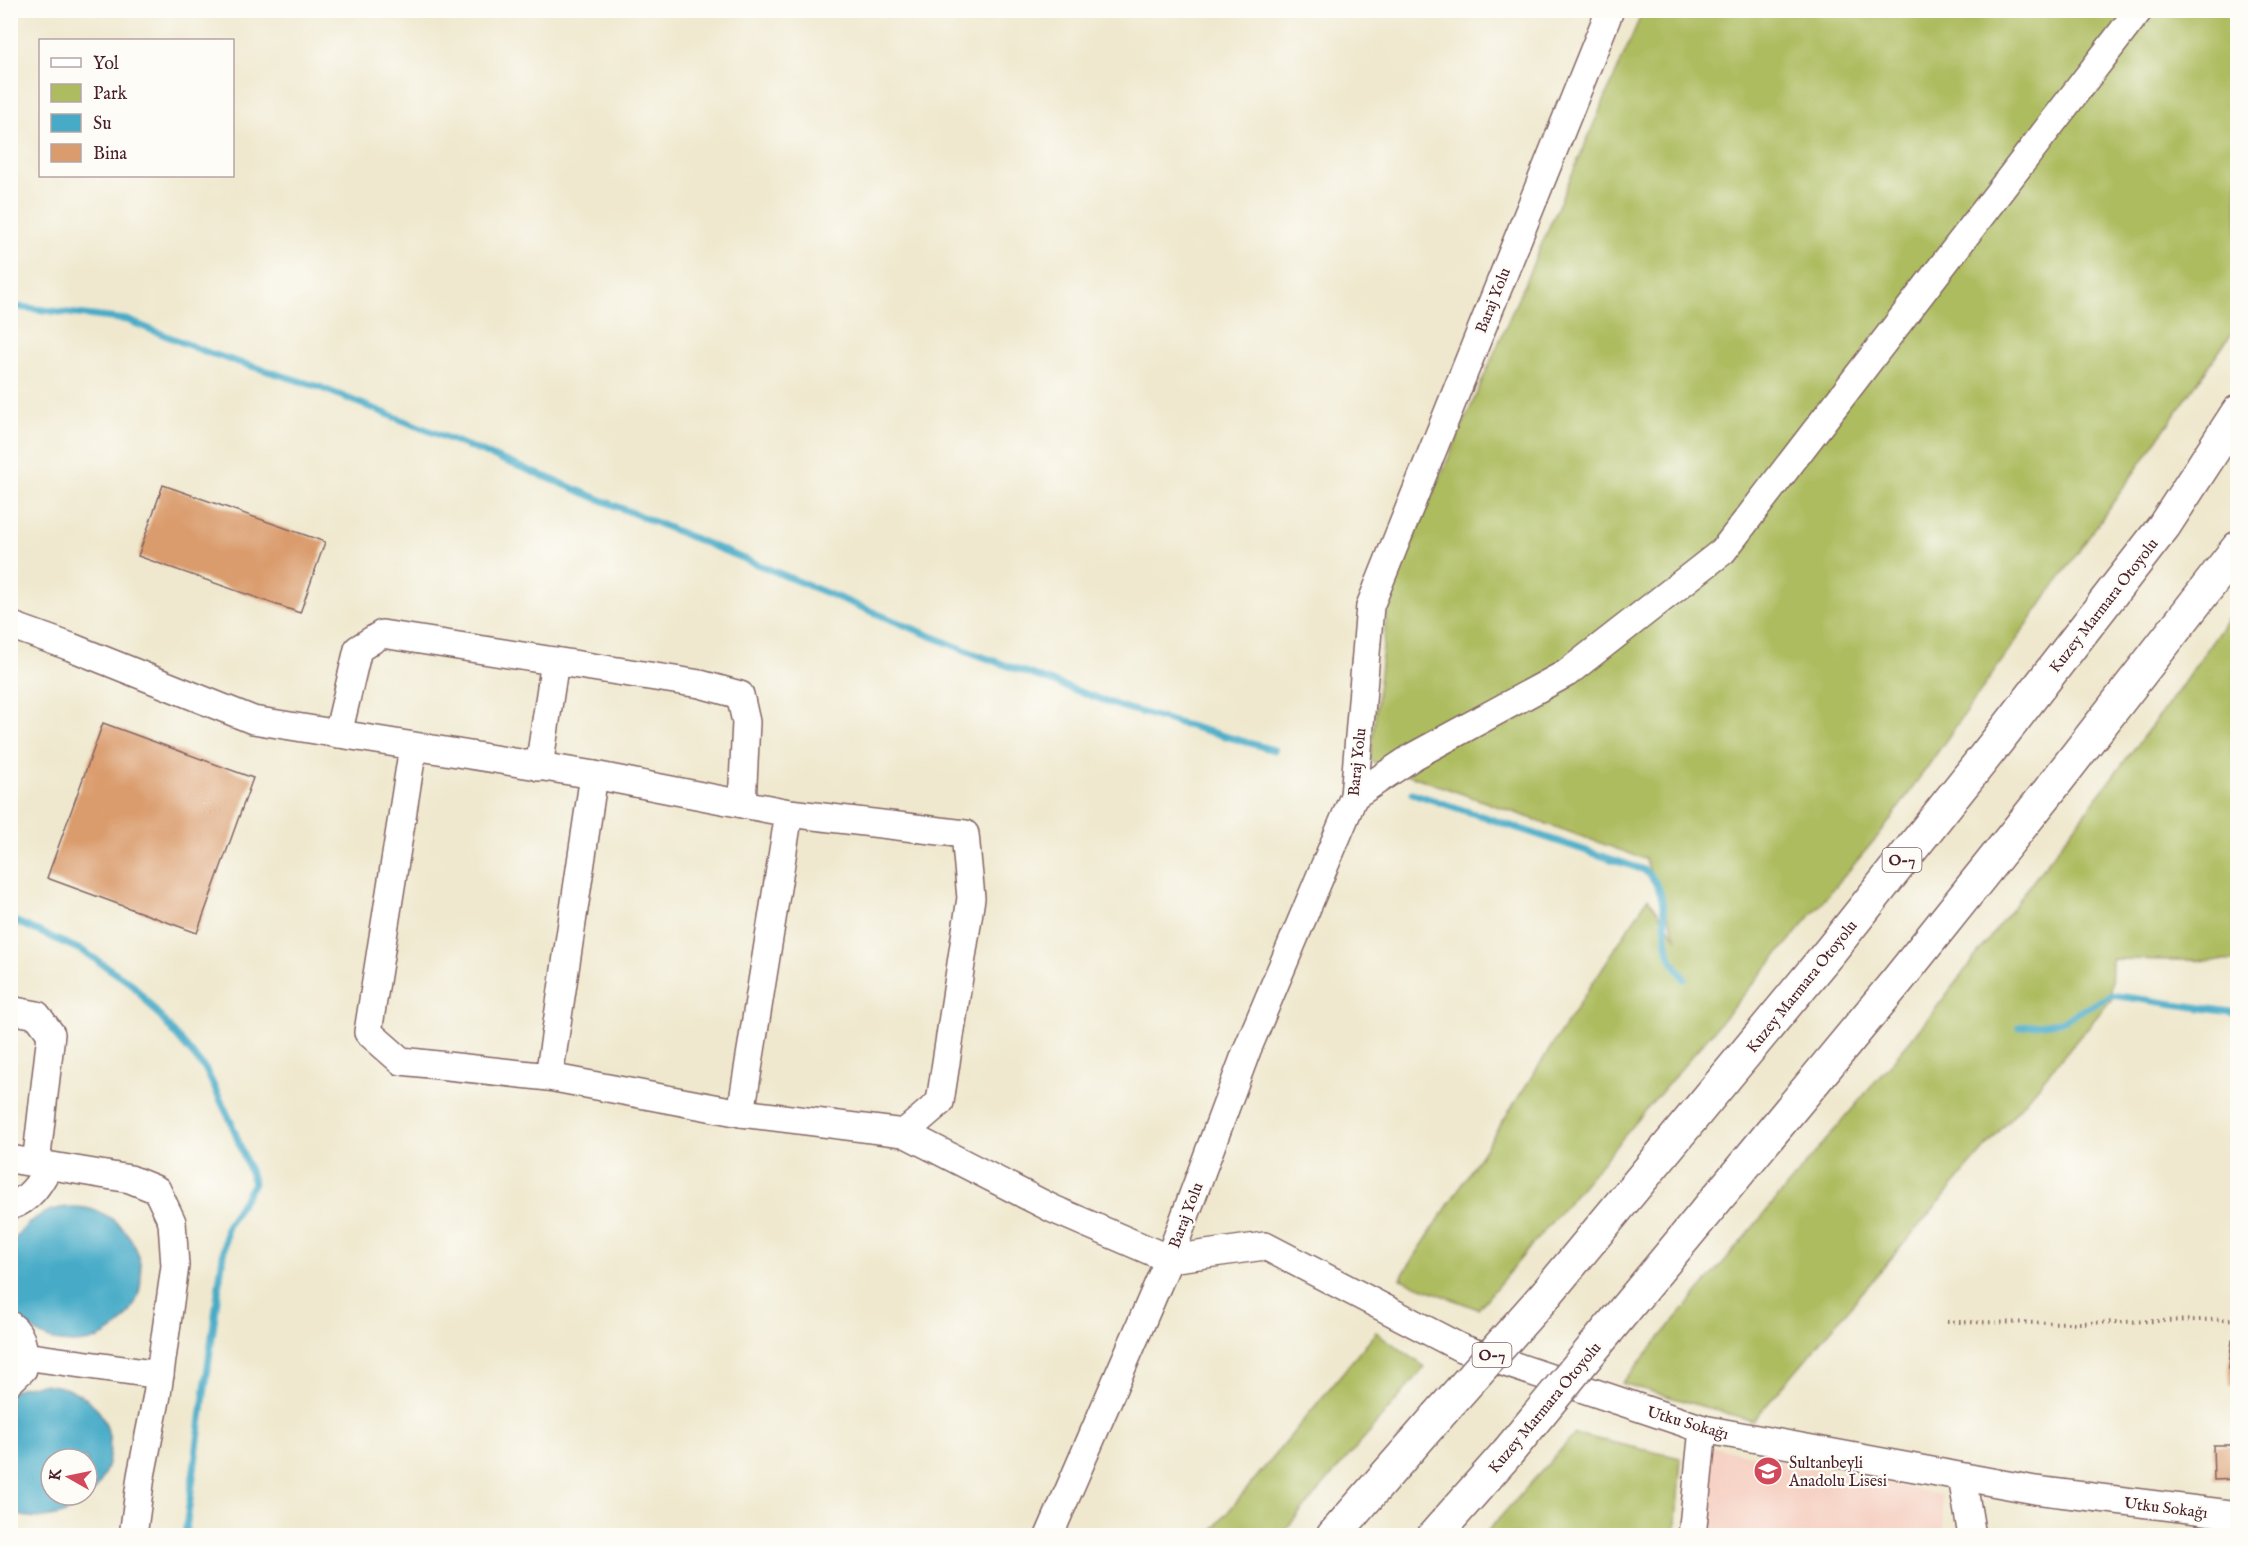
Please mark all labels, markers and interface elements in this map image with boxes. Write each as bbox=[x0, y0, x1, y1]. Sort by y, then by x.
legend bbox=[39, 39, 234, 177]
text: Yol bbox=[93, 53, 119, 76]
text: Park bbox=[93, 83, 128, 106]
text: Su bbox=[93, 113, 112, 136]
text: Bina bbox=[93, 143, 127, 166]
street label: Baraj Yolu bbox=[1472, 265, 1516, 336]
street label: Kuzey Marmara Otoyolu bbox=[2046, 535, 2163, 677]
street label: Baraj Yolu bbox=[1344, 727, 1372, 797]
road number: O-7 bbox=[1882, 848, 1922, 872]
street label: Kuzey Marmara Otoyolu bbox=[1743, 917, 1862, 1058]
street label: Baraj Yolu bbox=[1165, 1180, 1209, 1251]
street label: Kuzey Marmara Otoyolu bbox=[1485, 1339, 1606, 1478]
road number: O-7 bbox=[1472, 1343, 1512, 1367]
street label: Utku Sokağı bbox=[1644, 1403, 1731, 1445]
north arrow bbox=[39, 1447, 99, 1507]
place label: Sultanbeyli Anadolu Lisesi bbox=[1788, 1454, 1887, 1492]
school or university icon: Sultanbeyli Anadolu Lisesi bbox=[1752, 1455, 1784, 1487]
text: K bbox=[45, 1466, 67, 1482]
street label: Utku Sokağı bbox=[2123, 1494, 2209, 1524]

